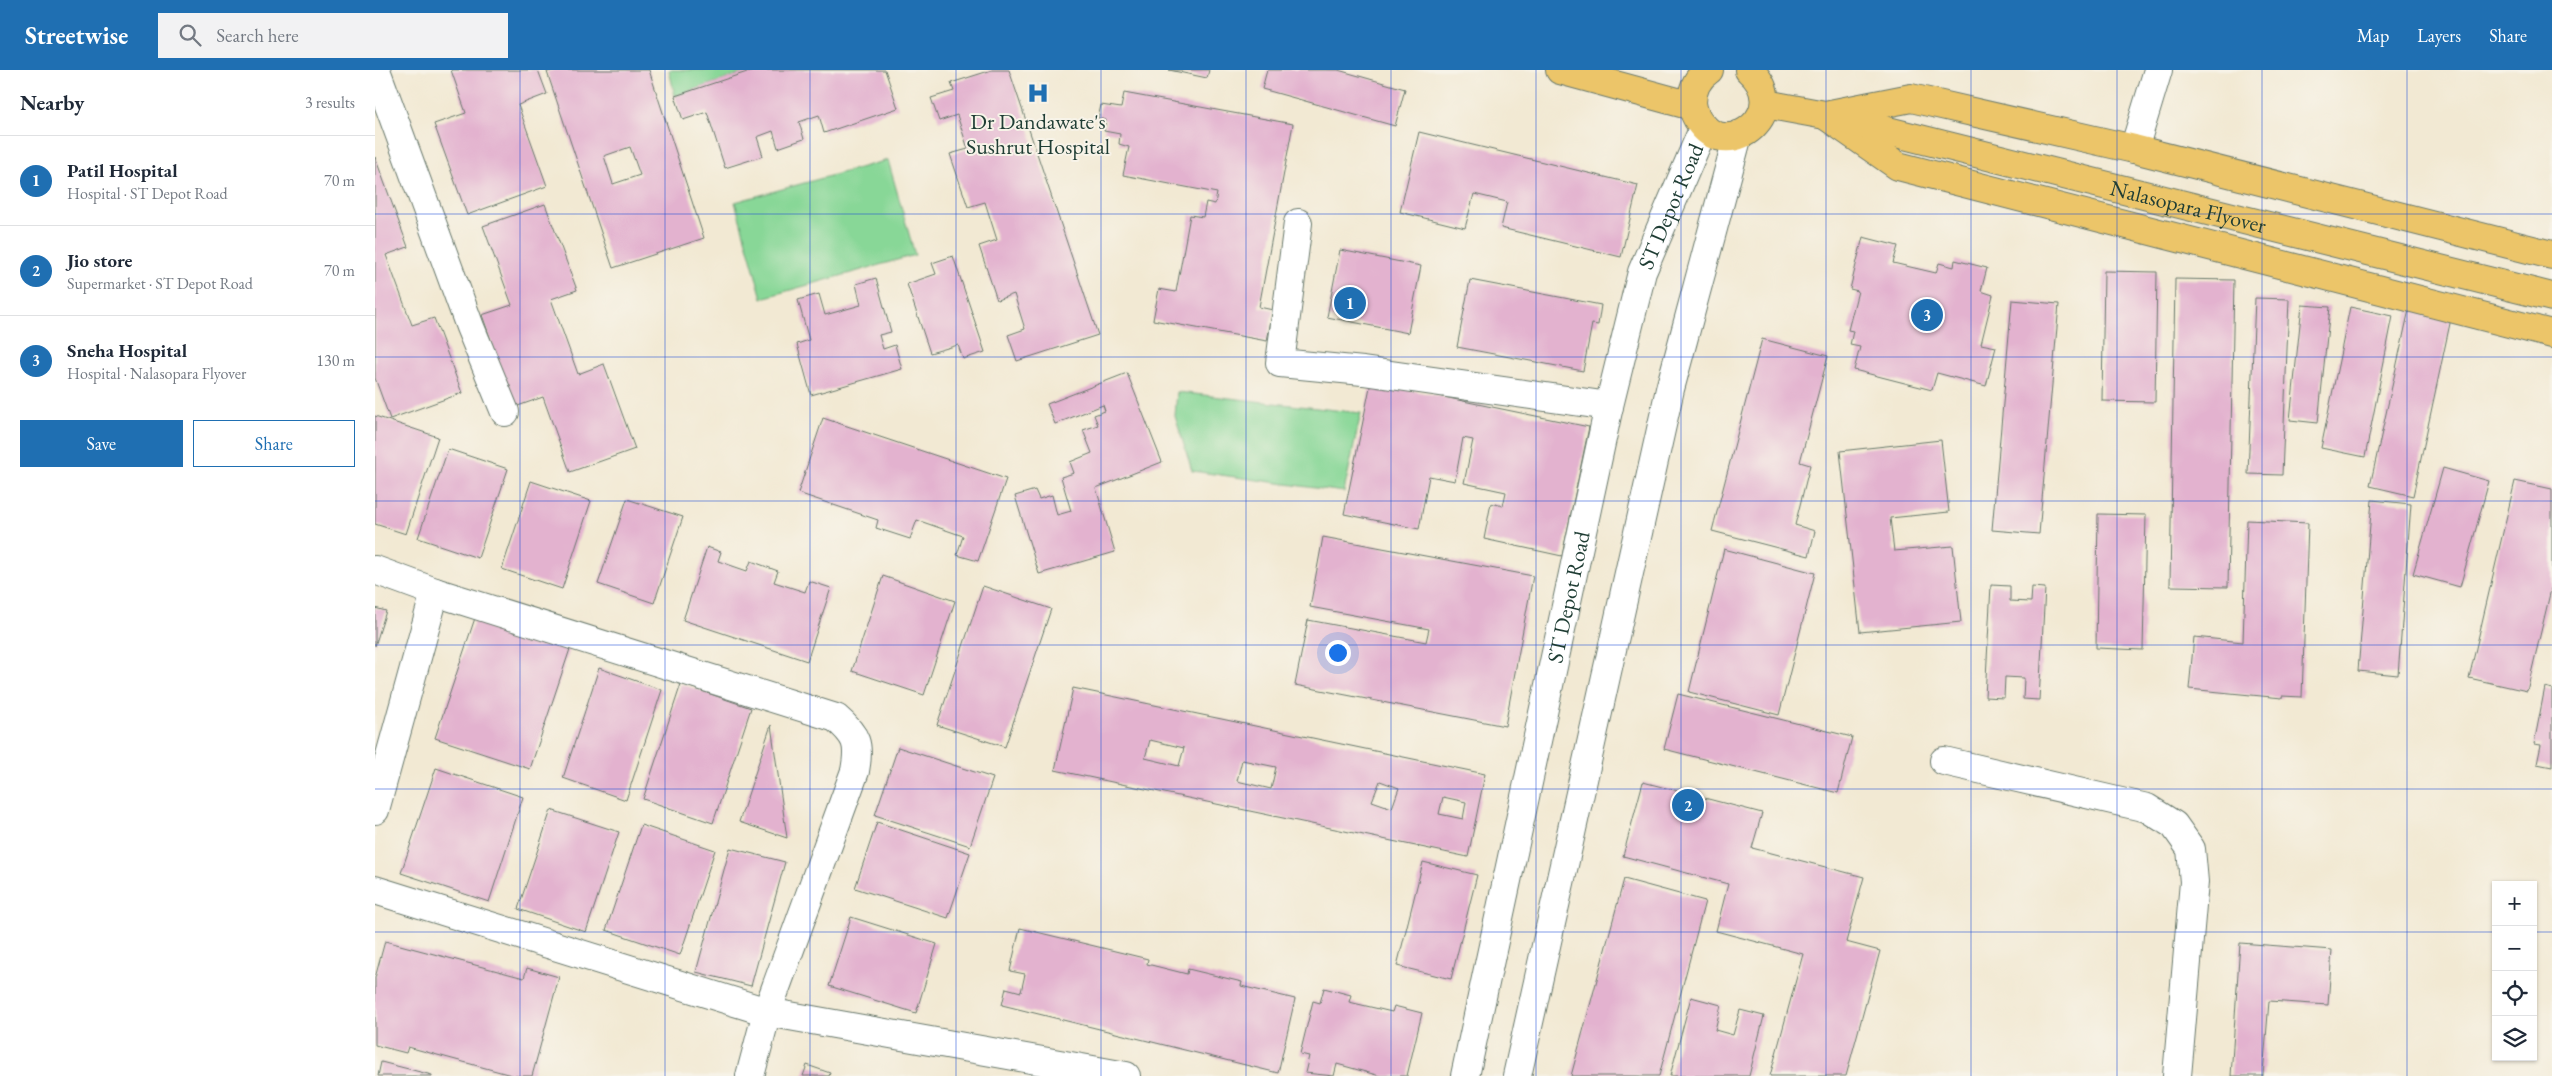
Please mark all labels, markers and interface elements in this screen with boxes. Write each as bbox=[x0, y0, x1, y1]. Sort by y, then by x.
search box bbox=[158, 13, 508, 58]
text: Streetwise bbox=[25, 20, 128, 51]
icon: search bbox=[176, 21, 204, 49]
text: Search here bbox=[216, 23, 299, 48]
text: Map bbox=[2357, 24, 2389, 47]
text: Layers bbox=[2417, 24, 2461, 47]
text: Share bbox=[2489, 24, 2527, 47]
hospital icon: Dr Dandawate's Sushrut Hospital bbox=[1025, 80, 1051, 106]
text: Nearby bbox=[20, 89, 84, 116]
text: 3 results bbox=[305, 92, 355, 113]
place label: Dr Dandawate's Sushrut Hospital bbox=[966, 107, 1110, 161]
street label: ST Depot Road bbox=[1631, 138, 1711, 274]
text: Patil Hospital bbox=[67, 158, 178, 183]
text: 1 bbox=[32, 170, 40, 191]
text: 70 m bbox=[324, 170, 355, 191]
street label: Nalasopara Flyover bbox=[2107, 173, 2270, 240]
text: Hospital · ST Depot Road bbox=[67, 183, 228, 204]
text: Jio store bbox=[67, 248, 133, 273]
text: 2 bbox=[32, 260, 40, 281]
text: 70 m bbox=[324, 260, 355, 281]
text: Supermarket · ST Depot Road bbox=[67, 273, 253, 294]
pin: 1 bbox=[1334, 284, 1366, 322]
pin: 3 bbox=[1911, 296, 1943, 334]
text: Sneha Hospital bbox=[67, 338, 187, 363]
text: 3 bbox=[32, 350, 40, 371]
text: 130 m bbox=[316, 350, 355, 371]
text: Hospital · Nalasopara Flyover bbox=[67, 363, 246, 384]
button: Save bbox=[20, 420, 183, 467]
button: Share bbox=[193, 420, 355, 467]
street label: ST Depot Road bbox=[1540, 528, 1597, 666]
your location bbox=[1325, 640, 1351, 666]
pin: 2 bbox=[1672, 786, 1704, 824]
map controls bbox=[2492, 881, 2537, 1061]
button: + bbox=[2492, 881, 2537, 926]
button: − bbox=[2492, 926, 2537, 971]
button: locate bbox=[2492, 971, 2537, 1016]
button: layers bbox=[2492, 1016, 2537, 1061]

